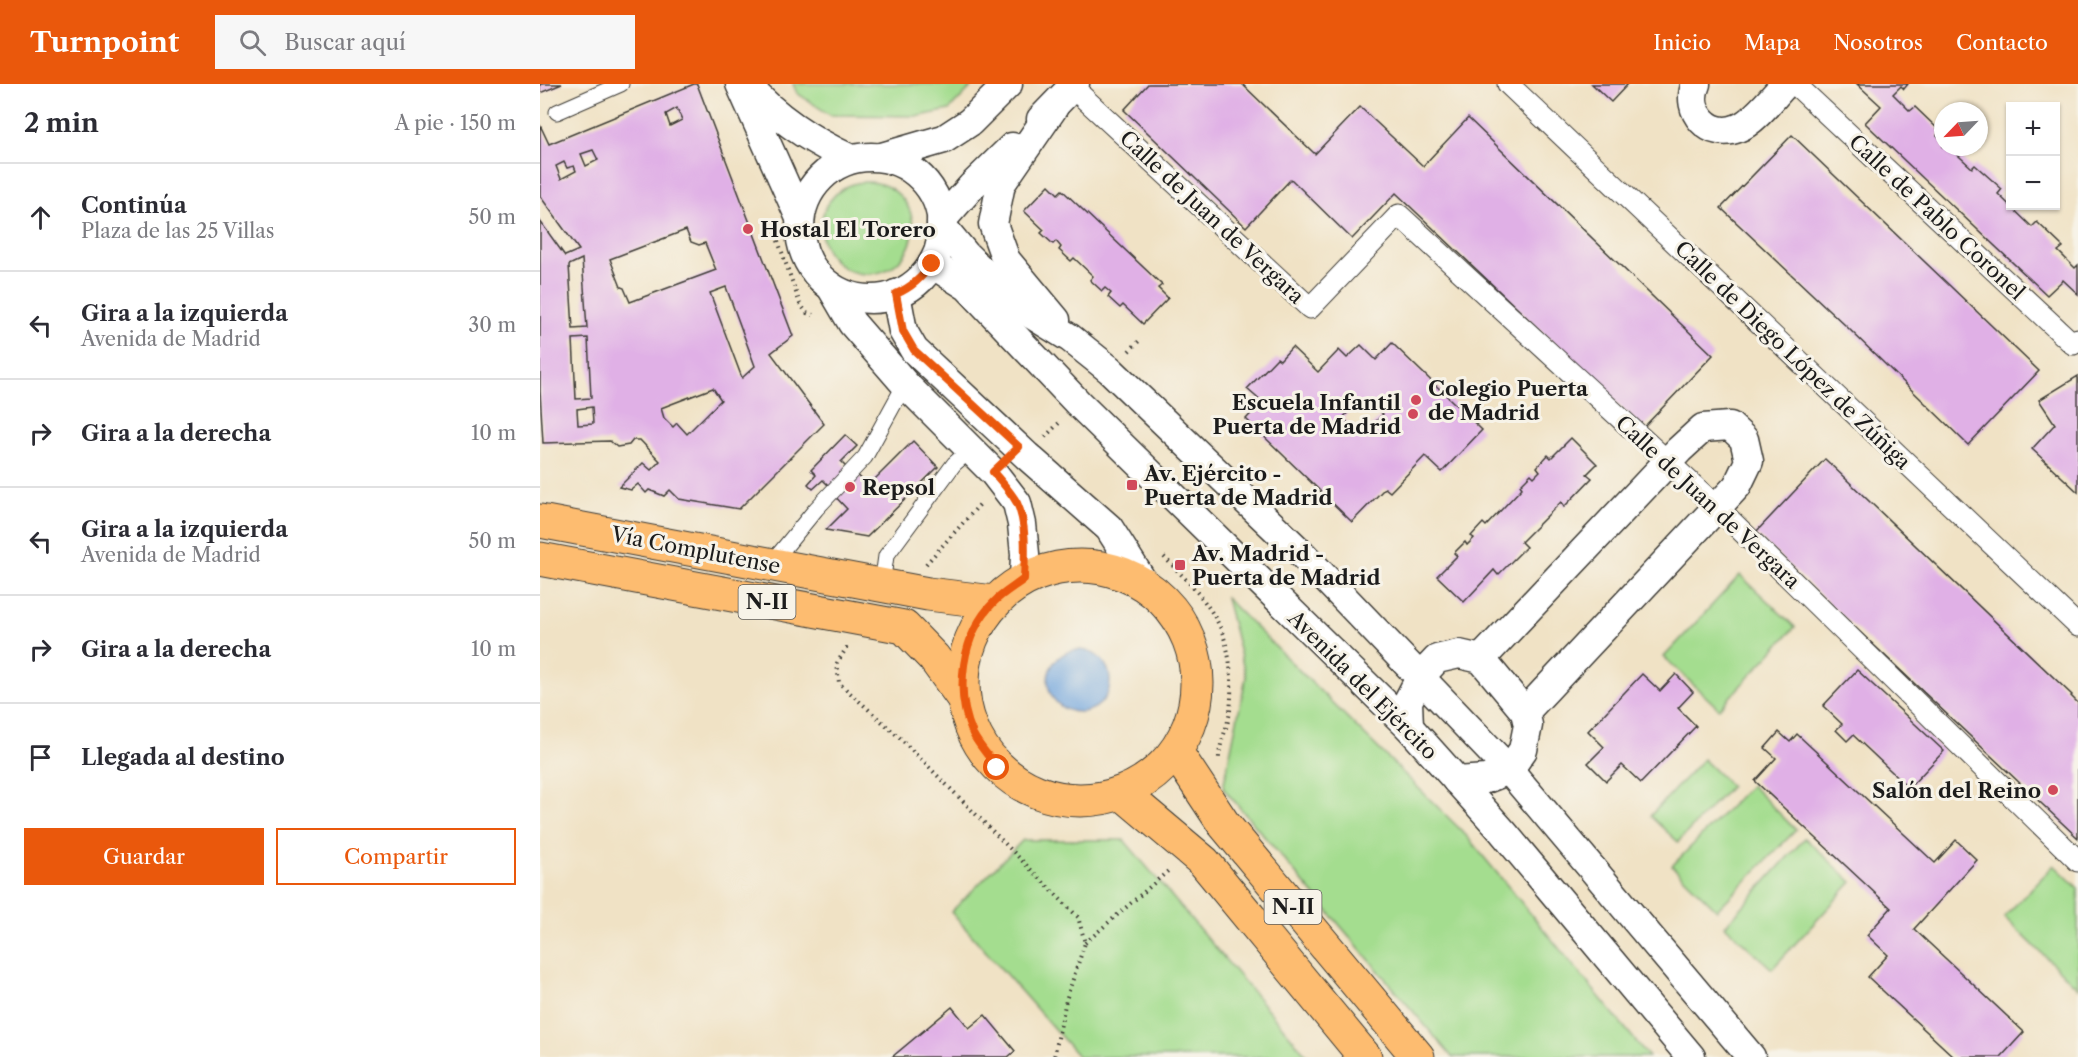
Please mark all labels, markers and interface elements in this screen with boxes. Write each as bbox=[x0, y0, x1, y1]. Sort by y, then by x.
search box bbox=[215, 15, 635, 69]
text: Turnpoint bbox=[30, 25, 179, 59]
icon: search bbox=[236, 26, 269, 59]
text: Buscar aquí bbox=[284, 29, 406, 56]
text: Inicio bbox=[1653, 30, 1711, 55]
text: Mapa bbox=[1744, 30, 1800, 55]
text: Nosotros bbox=[1833, 30, 1923, 55]
text: Contacto bbox=[1956, 30, 2048, 55]
north arrow bbox=[1934, 102, 1988, 156]
map controls bbox=[2006, 102, 2060, 210]
button: + bbox=[2006, 102, 2060, 156]
text: 2 min bbox=[24, 107, 99, 139]
text: A pie · 150 m bbox=[395, 111, 516, 135]
street label: Calle de Juan de Vergara bbox=[1115, 125, 1310, 309]
street label: Calle de Pablo Coronel bbox=[1844, 129, 2030, 305]
button: − bbox=[2006, 156, 2060, 210]
text: Continúa bbox=[81, 192, 187, 219]
icon: ahead bbox=[24, 201, 57, 234]
text: 50 m bbox=[469, 205, 516, 229]
place label: Hostal El Torero bbox=[760, 217, 936, 242]
text: Plaza de las 25 Villas bbox=[81, 219, 274, 243]
marker: Hostal El Torero bbox=[741, 222, 755, 236]
street label: Calle de Diego López de Zúñiga bbox=[1670, 236, 1917, 475]
route end bbox=[918, 250, 944, 276]
text: Gira a la izquierda bbox=[81, 300, 288, 327]
icon: left bbox=[24, 309, 57, 342]
text: 30 m bbox=[468, 313, 516, 337]
text: Avenida de Madrid bbox=[81, 327, 261, 351]
place label: Colegio Puerta de Madrid bbox=[1428, 376, 1589, 425]
place label: Escuela Infantil Puerta de Madrid bbox=[1212, 390, 1401, 439]
marker: Colegio Puerta de Madrid bbox=[1409, 393, 1423, 407]
marker: Escuela Infantil Puerta de Madrid bbox=[1406, 407, 1420, 421]
street label: Calle de Juan de Vergara bbox=[1611, 410, 1806, 594]
icon: right bbox=[24, 417, 57, 450]
text: Gira a la derecha bbox=[81, 420, 271, 447]
text: 10 m bbox=[471, 421, 516, 445]
place label: Av. Ejército - Puerta de Madrid bbox=[1143, 461, 1333, 510]
place label: Repsol bbox=[862, 475, 935, 500]
marker: Av. Ejército - Puerta de Madrid bbox=[1125, 478, 1139, 492]
marker: Repsol bbox=[843, 480, 857, 494]
text: Gira a la izquierda bbox=[81, 516, 288, 543]
street label: Vía Complutense bbox=[608, 521, 783, 579]
icon: left bbox=[24, 525, 57, 558]
text: 50 m bbox=[469, 529, 516, 553]
place label: Av. Madrid - Puerta de Madrid bbox=[1191, 541, 1381, 590]
text: Avenida de Madrid bbox=[81, 543, 261, 567]
marker: Av. Madrid - Puerta de Madrid bbox=[1173, 558, 1187, 572]
road number: N-II bbox=[738, 585, 796, 619]
street label: Avenida del Ejército bbox=[1283, 605, 1443, 765]
icon: right bbox=[24, 633, 57, 666]
text: Gira a la derecha bbox=[81, 636, 271, 663]
text: 10 m bbox=[471, 637, 516, 661]
icon: arrive bbox=[24, 741, 57, 774]
text: Llegada al destino bbox=[81, 744, 285, 771]
route start bbox=[983, 754, 1009, 780]
place label: Salón del Reino bbox=[1872, 778, 2041, 803]
marker: Salón del Reino bbox=[2046, 783, 2060, 797]
button: Guardar bbox=[24, 828, 264, 885]
button: Compartir bbox=[276, 828, 516, 885]
road number: N-II bbox=[1264, 890, 1322, 924]

